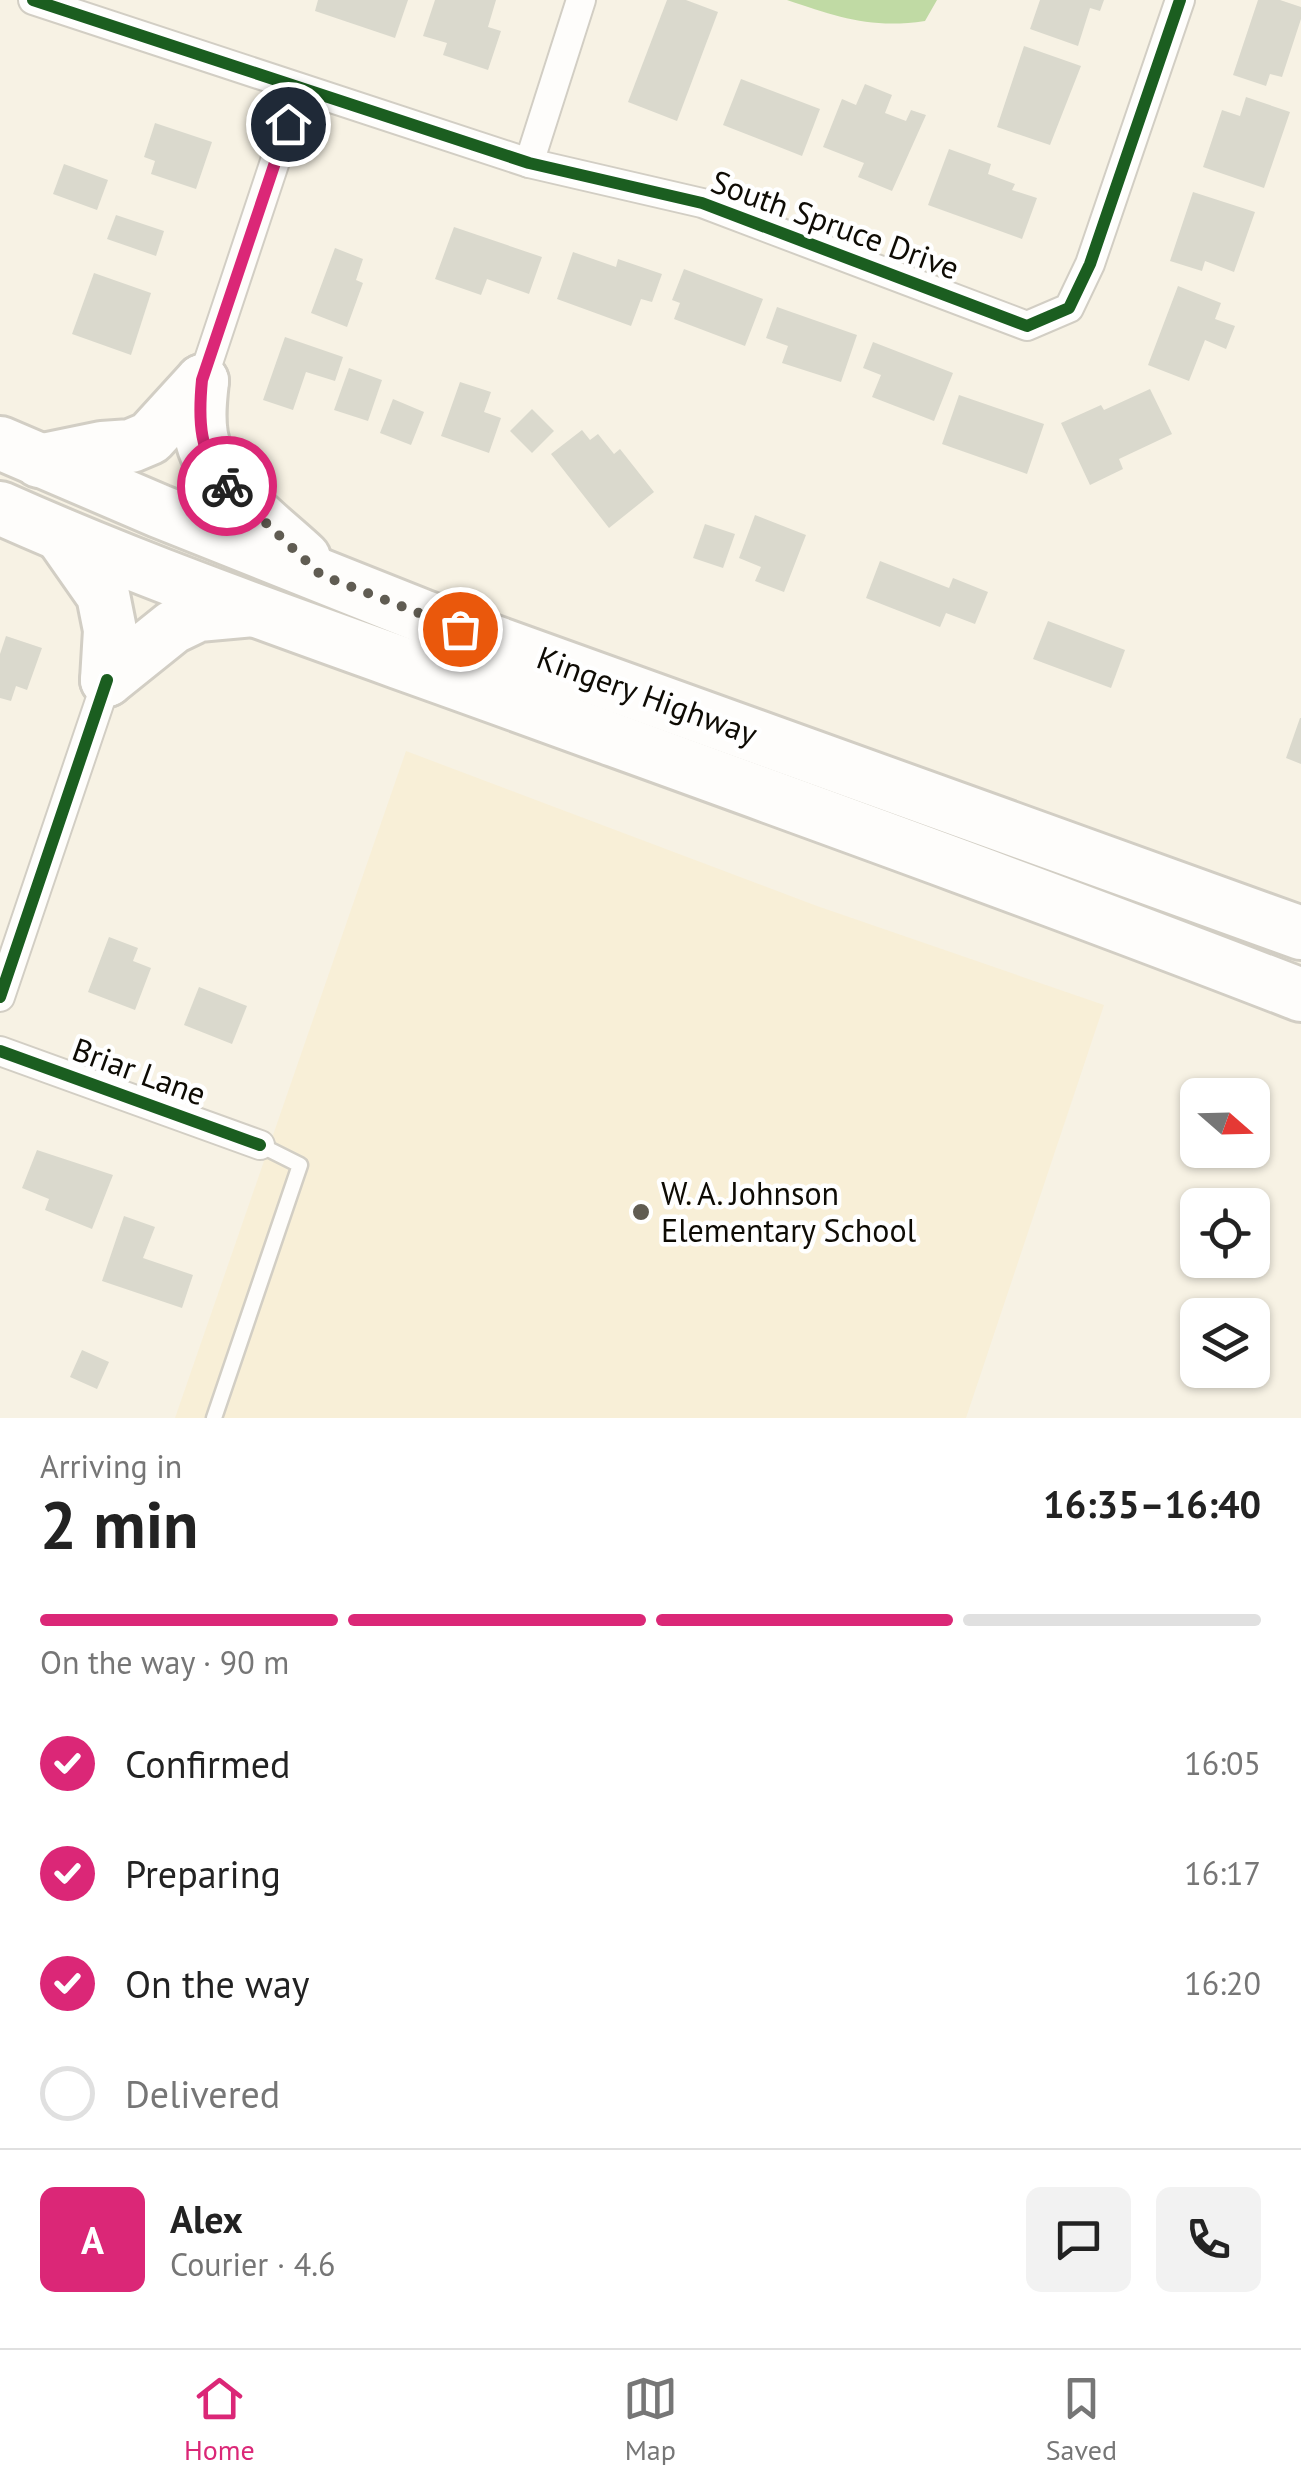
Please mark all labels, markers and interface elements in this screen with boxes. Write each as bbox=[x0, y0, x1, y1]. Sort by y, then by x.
pin bbox=[246, 82, 331, 167]
icon: home bbox=[261, 97, 316, 152]
street label: South Spruce Drive bbox=[706, 160, 965, 288]
courier bbox=[177, 436, 277, 536]
icon: bike bbox=[200, 459, 255, 514]
pin bbox=[418, 587, 503, 672]
icon: bag bbox=[433, 602, 488, 657]
street label: Kingery Highway bbox=[531, 636, 763, 754]
street label: Briar Lane bbox=[67, 1028, 212, 1115]
north arrow bbox=[1180, 1078, 1270, 1168]
map controls bbox=[1180, 1078, 1270, 1388]
place label: W. A. Johnson Elementary School bbox=[661, 1172, 917, 1251]
button: locate bbox=[1180, 1188, 1270, 1278]
marker: W. A. Johnson Elementary School bbox=[630, 1201, 652, 1223]
button: layers bbox=[1180, 1298, 1270, 1388]
text: Arriving in bbox=[40, 1445, 182, 1487]
text: 16:35–16:40 bbox=[1043, 1479, 1261, 1528]
text: 2 min bbox=[40, 1482, 199, 1566]
text: On the way · 90 m bbox=[40, 1641, 289, 1683]
icon: check bbox=[40, 1736, 95, 1791]
text: Confirmed bbox=[125, 1739, 291, 1788]
text: 16:05 bbox=[1184, 1742, 1261, 1784]
icon: check bbox=[40, 1846, 95, 1901]
text: Preparing bbox=[125, 1849, 281, 1898]
text: 16:17 bbox=[1184, 1852, 1261, 1894]
icon: check bbox=[40, 1956, 95, 2011]
text: On the way bbox=[125, 1959, 310, 2008]
text: 16:20 bbox=[1184, 1962, 1261, 2004]
text: Delivered bbox=[125, 2069, 280, 2118]
button: chat bbox=[1026, 2187, 1131, 2292]
button: phone bbox=[1156, 2187, 1261, 2292]
text: Alex bbox=[170, 2194, 243, 2243]
text: A bbox=[81, 2215, 104, 2264]
text: Courier · 4.6 bbox=[170, 2243, 336, 2285]
tab: Home bbox=[184, 2371, 255, 2468]
tab: Map bbox=[623, 2371, 678, 2468]
tab: Saved bbox=[1046, 2371, 1117, 2468]

